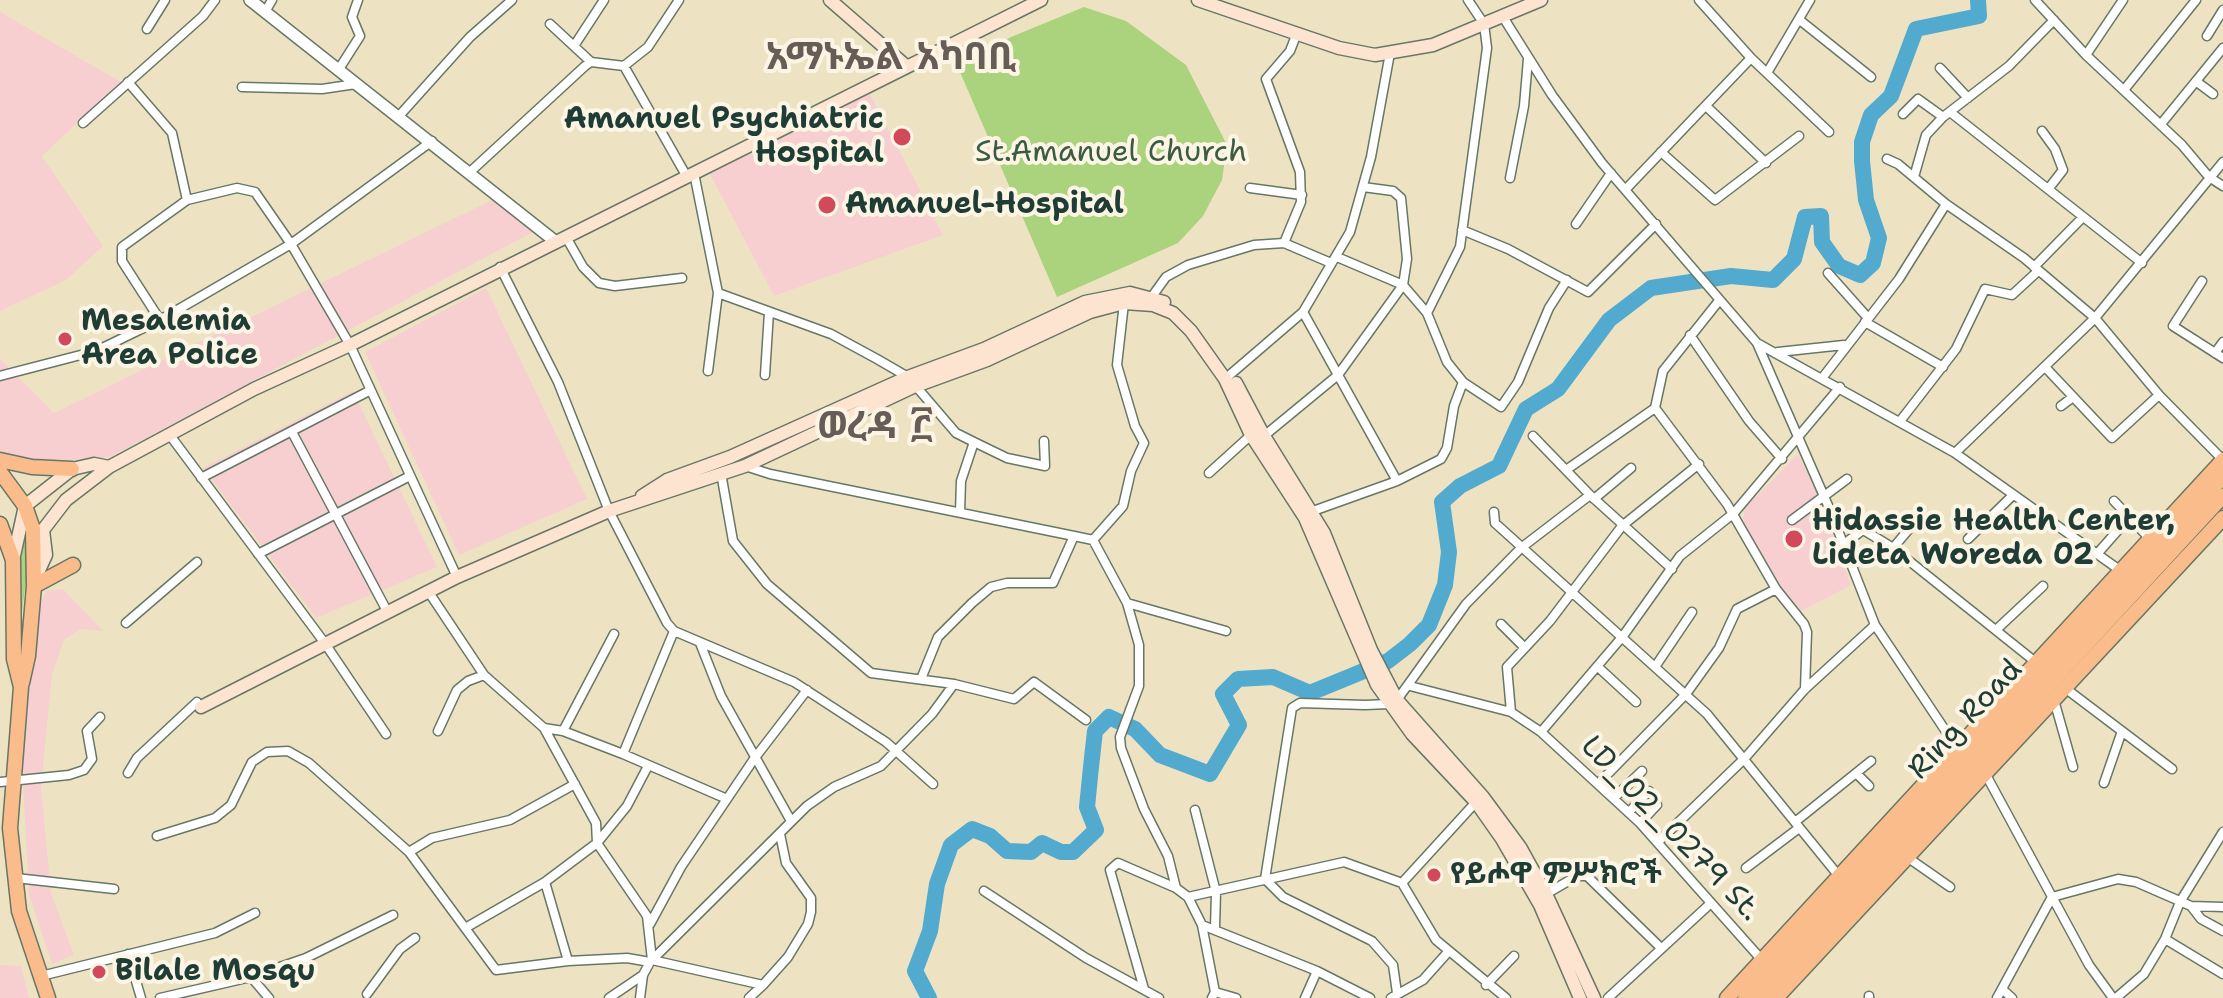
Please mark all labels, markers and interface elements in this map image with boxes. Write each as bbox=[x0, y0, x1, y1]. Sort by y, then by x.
district label: አማኑኤል አካባቢ bbox=[766, 36, 1016, 82]
place label: Amanuel Psychiatric Hospital bbox=[564, 102, 884, 172]
marker: Amanuel Psychiatric Hospital bbox=[891, 126, 913, 148]
park label: St.Amanuel Church bbox=[975, 135, 1247, 171]
place label: Amanuel-Hospital bbox=[845, 187, 1124, 223]
marker: Amanuel-Hospital bbox=[816, 194, 838, 216]
place label: Mesalemia Area Police bbox=[81, 304, 258, 374]
marker: Mesalemia Area Police bbox=[56, 330, 74, 348]
district label: ወረዳ ፫ bbox=[817, 405, 933, 451]
place label: Hidassie Health Center, Lideta Woreda 02 bbox=[1812, 504, 2175, 574]
marker: Hidassie Health Center, Lideta Woreda 02 bbox=[1783, 528, 1805, 550]
street label: Ring Road bbox=[1901, 653, 2031, 787]
street label: LD_02_0279 St. bbox=[1573, 729, 1767, 929]
place label: የይሖዋ ምሥክሮች bbox=[1450, 857, 1662, 893]
marker: የይሖዋ ምሥክሮች bbox=[1425, 866, 1443, 884]
place label: Bilale Mosqu bbox=[115, 954, 315, 990]
marker: Bilale Mosqu bbox=[90, 963, 108, 981]

